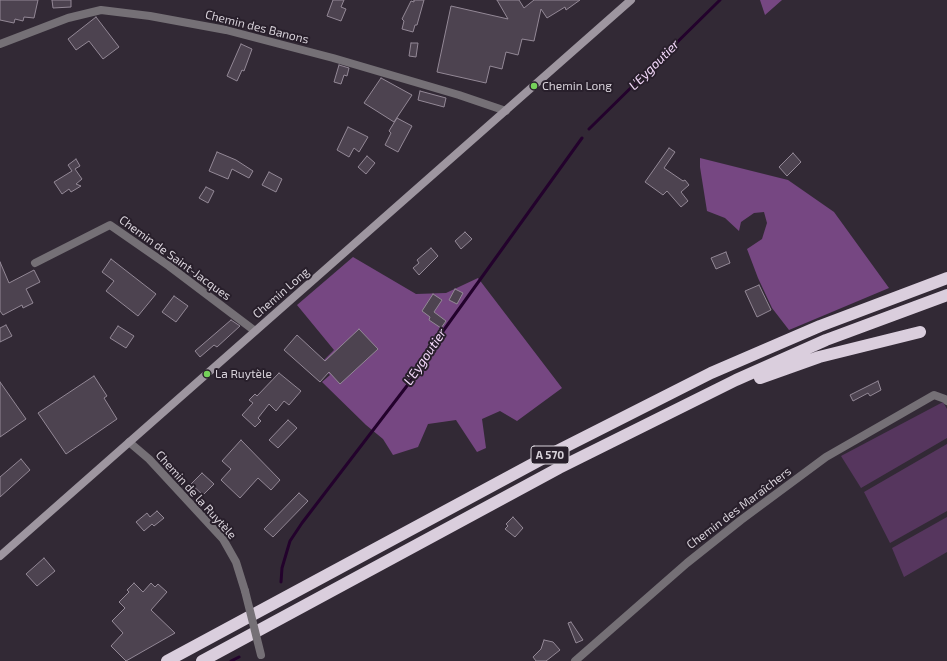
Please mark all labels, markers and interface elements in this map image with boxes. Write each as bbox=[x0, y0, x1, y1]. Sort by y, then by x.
street label: Chemin des Banons bbox=[204, 7, 310, 47]
water label: L'Eygoutier bbox=[626, 37, 682, 93]
place label: Chemin Long bbox=[542, 79, 612, 93]
marker: Chemin Long bbox=[529, 81, 539, 91]
street label: Chemin de Saint-Jacques bbox=[116, 213, 234, 303]
street label: Chemin Long bbox=[250, 265, 312, 321]
water label: L'Eygoutier bbox=[400, 326, 450, 388]
place label: La Ruytèle bbox=[215, 367, 272, 381]
marker: La Ruytèle bbox=[202, 369, 212, 379]
road number: A 570 bbox=[531, 446, 569, 464]
street label: Chemin de la Ruytèle bbox=[153, 448, 239, 542]
street label: Chemin des Maraîchers bbox=[684, 464, 794, 552]

